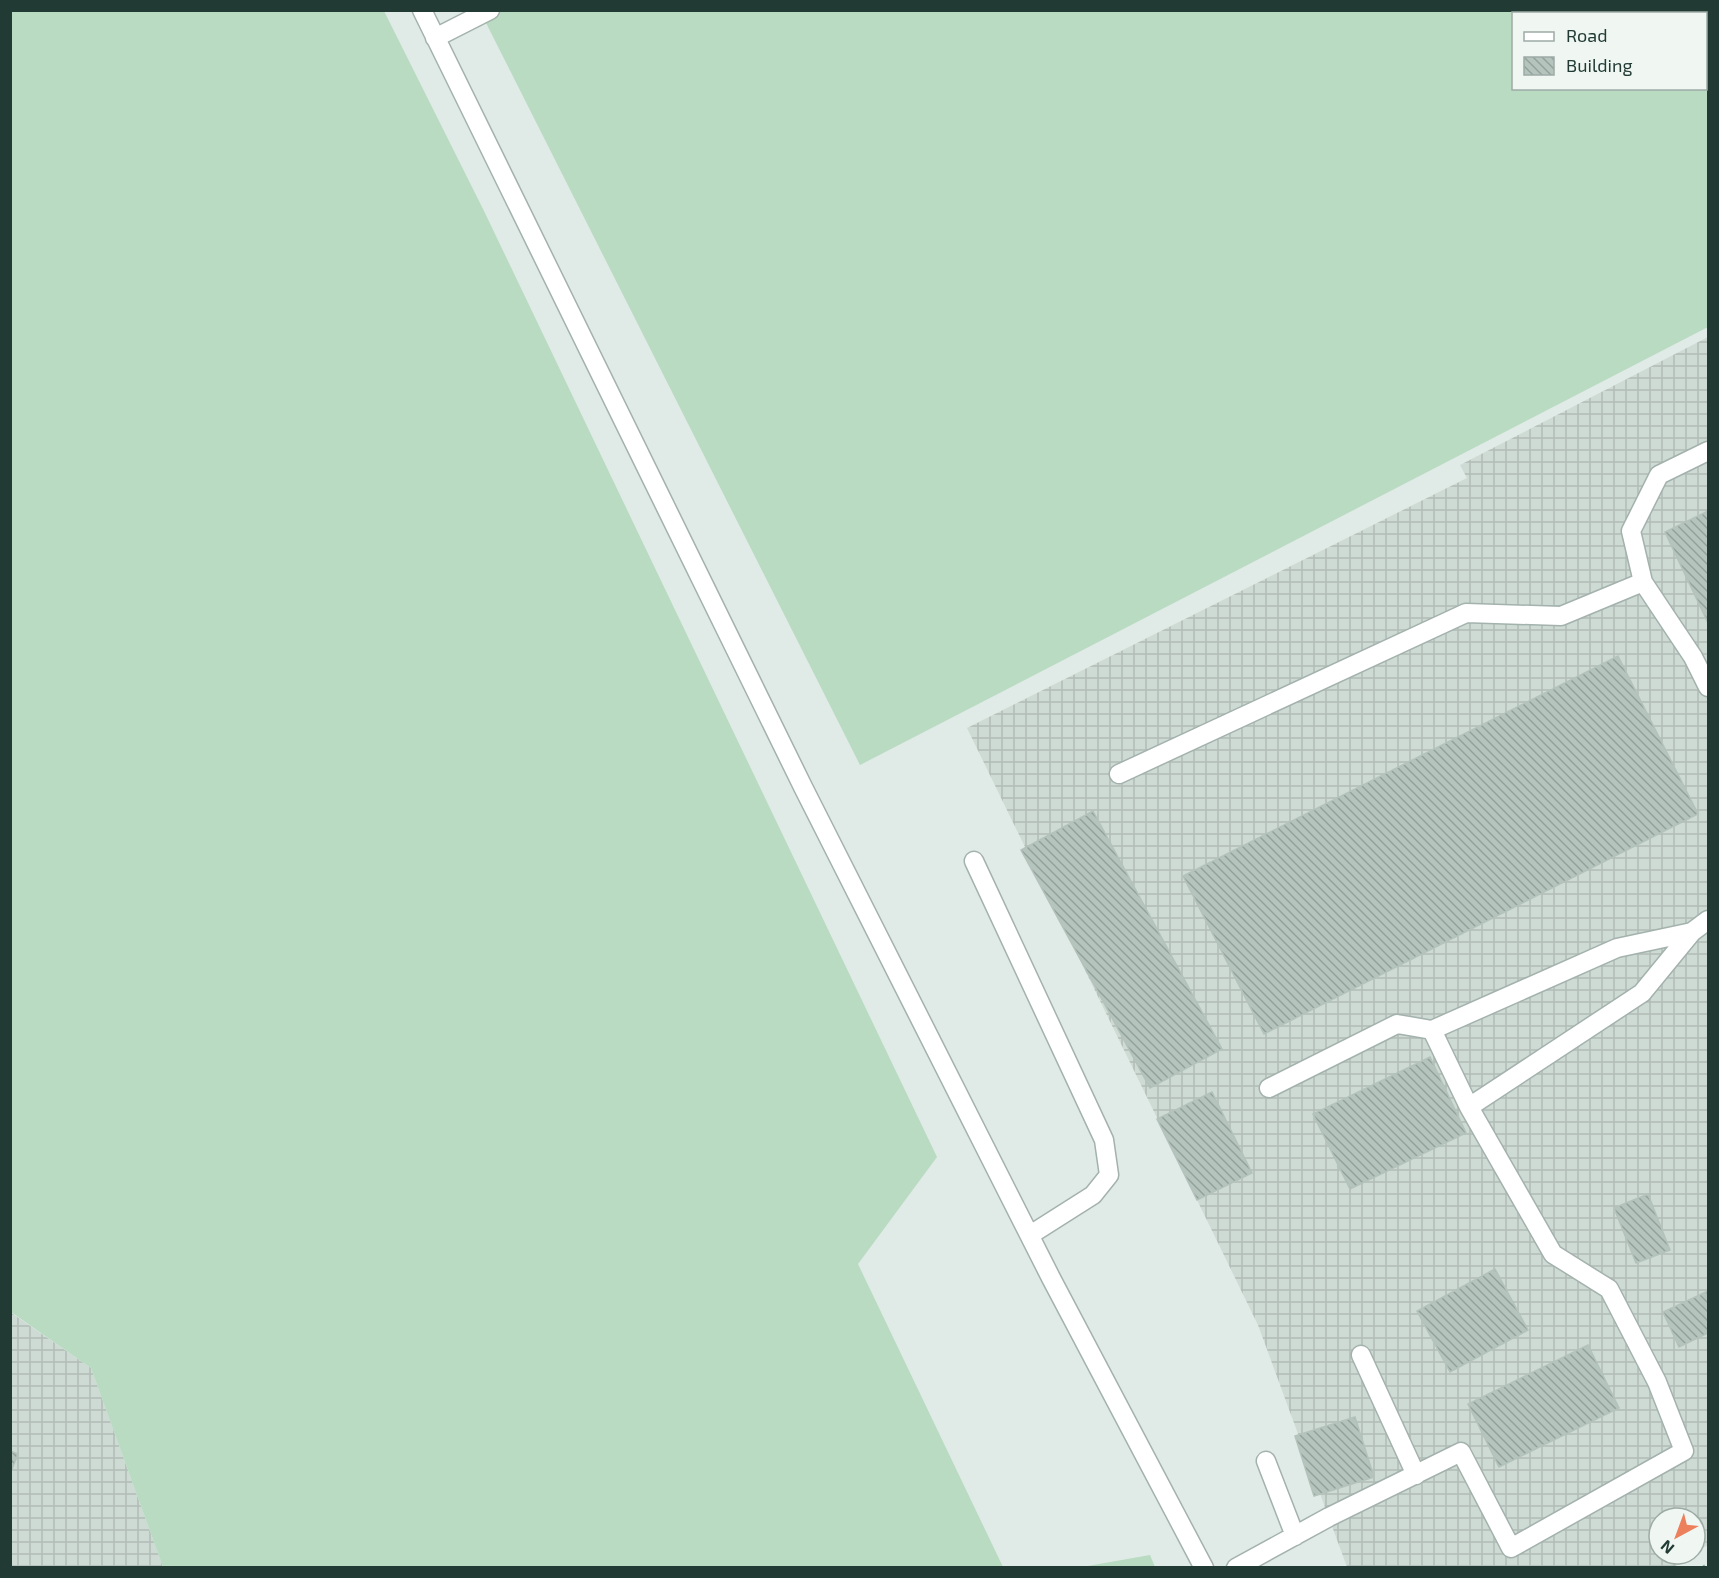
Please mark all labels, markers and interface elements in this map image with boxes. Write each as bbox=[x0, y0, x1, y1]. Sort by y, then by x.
legend bbox=[1512, 12, 1707, 90]
text: Road bbox=[1566, 24, 1607, 46]
text: Building bbox=[1566, 54, 1633, 76]
north arrow bbox=[1647, 1506, 1707, 1566]
text: N bbox=[1656, 1537, 1677, 1559]

